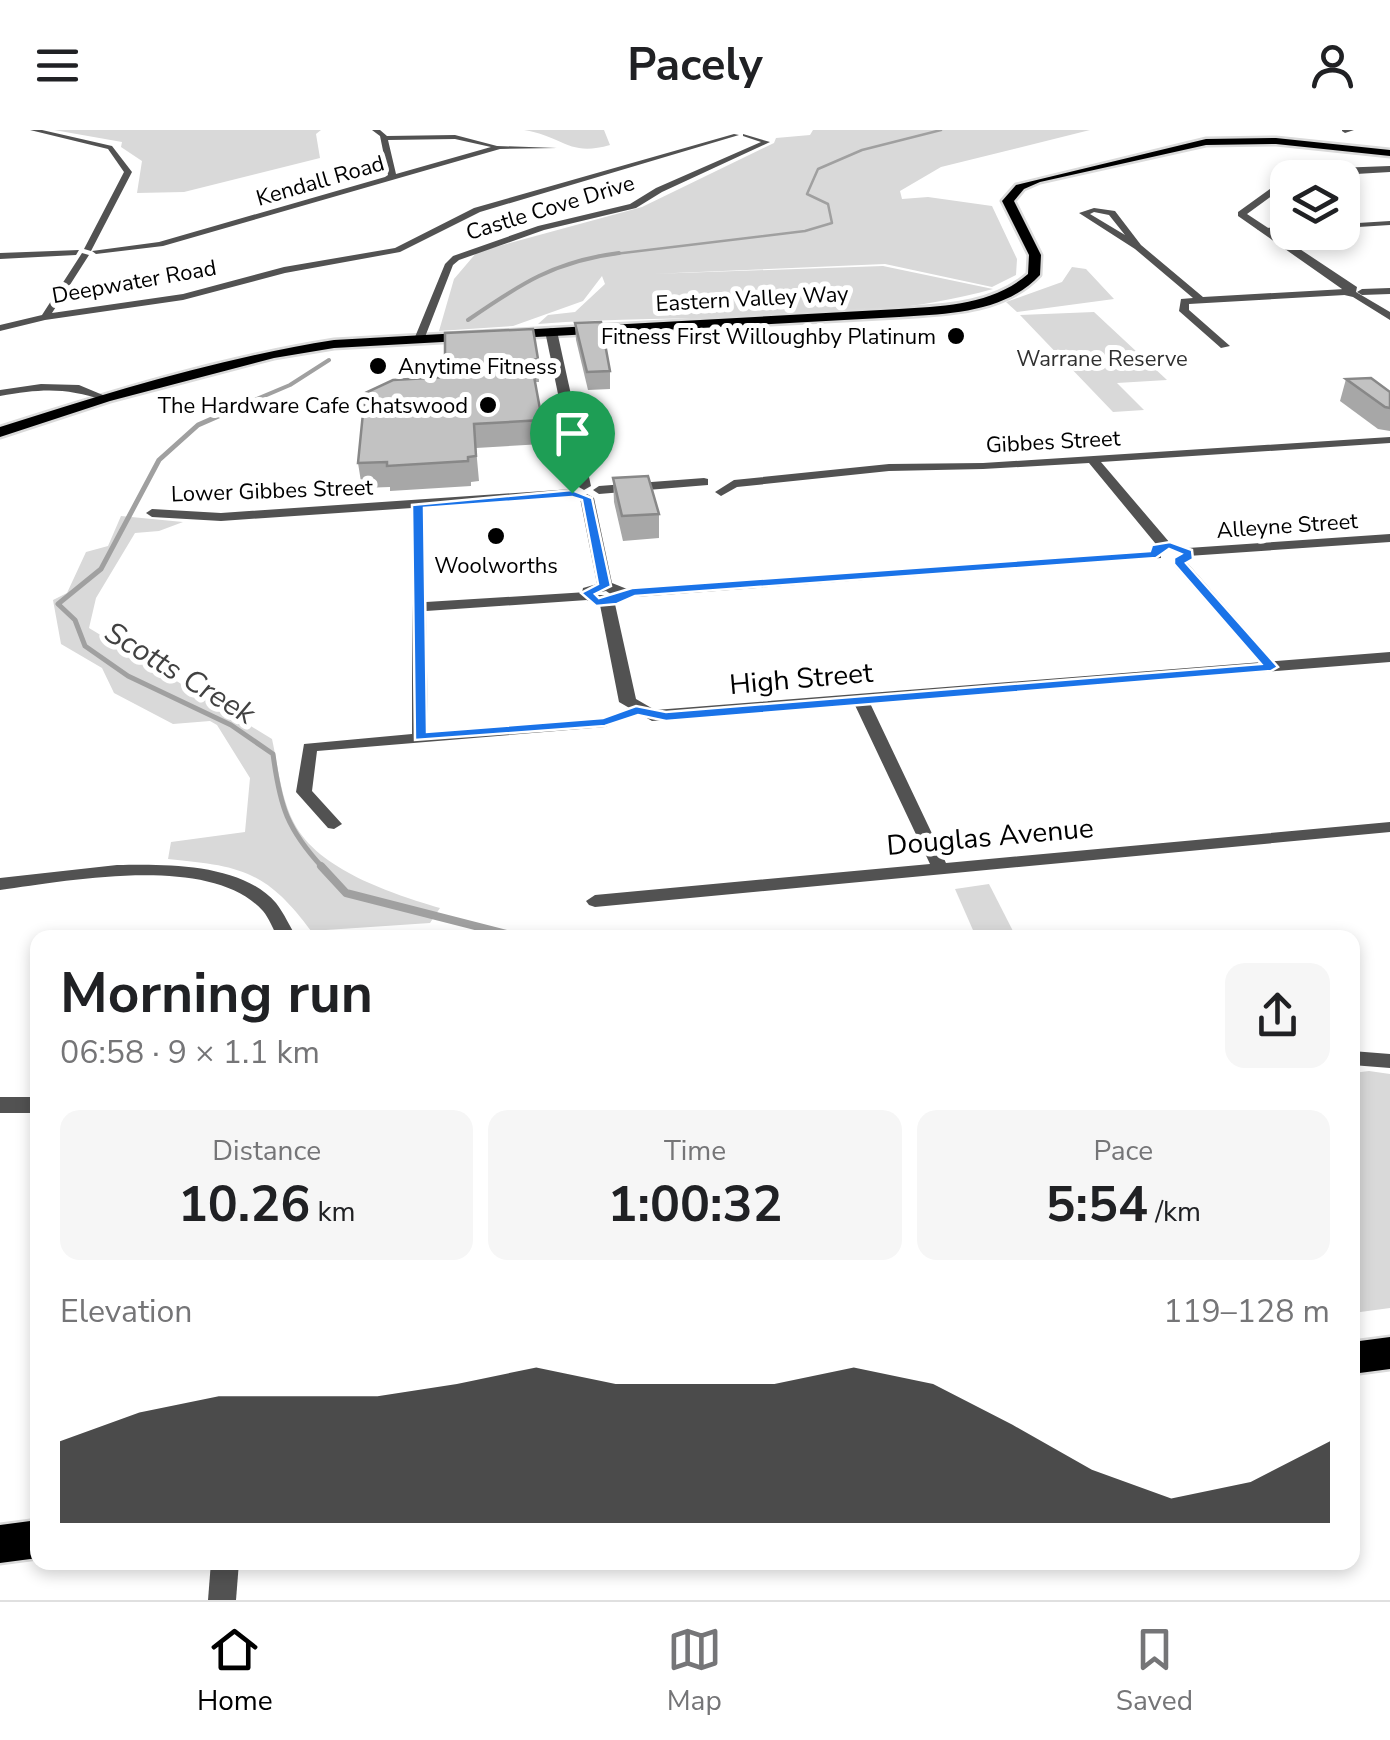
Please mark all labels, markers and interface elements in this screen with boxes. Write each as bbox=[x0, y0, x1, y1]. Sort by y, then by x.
text: Pacely bbox=[627, 35, 763, 96]
icon: menu bbox=[30, 38, 85, 93]
icon: person bbox=[1305, 38, 1360, 93]
street label: Kendall Road bbox=[253, 148, 388, 214]
map controls bbox=[1270, 160, 1360, 250]
button: layers bbox=[1270, 160, 1360, 250]
street label: Castle Cove Drive bbox=[462, 168, 638, 248]
street label: Deepwater Road bbox=[50, 253, 219, 311]
street label: Eastern Valley Way bbox=[655, 279, 850, 319]
place label: Fitness First Willoughby Platinum bbox=[601, 322, 936, 352]
marker: Fitness First Willoughby Platinum bbox=[945, 325, 967, 347]
park label: Warrane Reserve bbox=[1016, 344, 1188, 374]
place label: Anytime Fitness bbox=[398, 352, 557, 382]
marker: Anytime Fitness bbox=[367, 355, 389, 377]
place label: The Hardware Cafe Chatswood bbox=[158, 391, 468, 421]
pin bbox=[530, 391, 615, 494]
marker: The Hardware Cafe Chatswood bbox=[477, 394, 499, 416]
icon: arrive bbox=[545, 406, 600, 461]
street label: Gibbes Street bbox=[985, 423, 1121, 461]
street label: Lower Gibbes Street bbox=[170, 472, 374, 510]
street label: Alleyne Street bbox=[1215, 506, 1359, 546]
marker: Woolworths bbox=[485, 525, 507, 547]
place label: Woolworths bbox=[434, 551, 558, 581]
water label: Scotts Creek bbox=[97, 612, 264, 735]
street label: High Street bbox=[728, 654, 875, 704]
street label: Douglas Avenue bbox=[885, 809, 1095, 865]
text: Morning run bbox=[60, 956, 373, 1031]
button: share bbox=[1225, 963, 1330, 1068]
text: 06:58 · 9 × 1.1 km bbox=[60, 1031, 320, 1074]
text: Distance bbox=[212, 1132, 321, 1170]
text: Time bbox=[664, 1132, 726, 1170]
text: Pace bbox=[1094, 1132, 1153, 1170]
text: 10.26 bbox=[178, 1170, 310, 1239]
text: 1:00:32 bbox=[608, 1170, 782, 1239]
text: 5:54 bbox=[1046, 1170, 1148, 1239]
text: km bbox=[310, 1193, 355, 1231]
text: /km bbox=[1148, 1193, 1201, 1231]
text: Elevation bbox=[60, 1290, 193, 1333]
text: 119–128 m bbox=[1163, 1290, 1330, 1333]
tab: Home bbox=[197, 1622, 273, 1720]
tab: Map bbox=[667, 1622, 722, 1720]
tab: Saved bbox=[1116, 1622, 1193, 1720]

